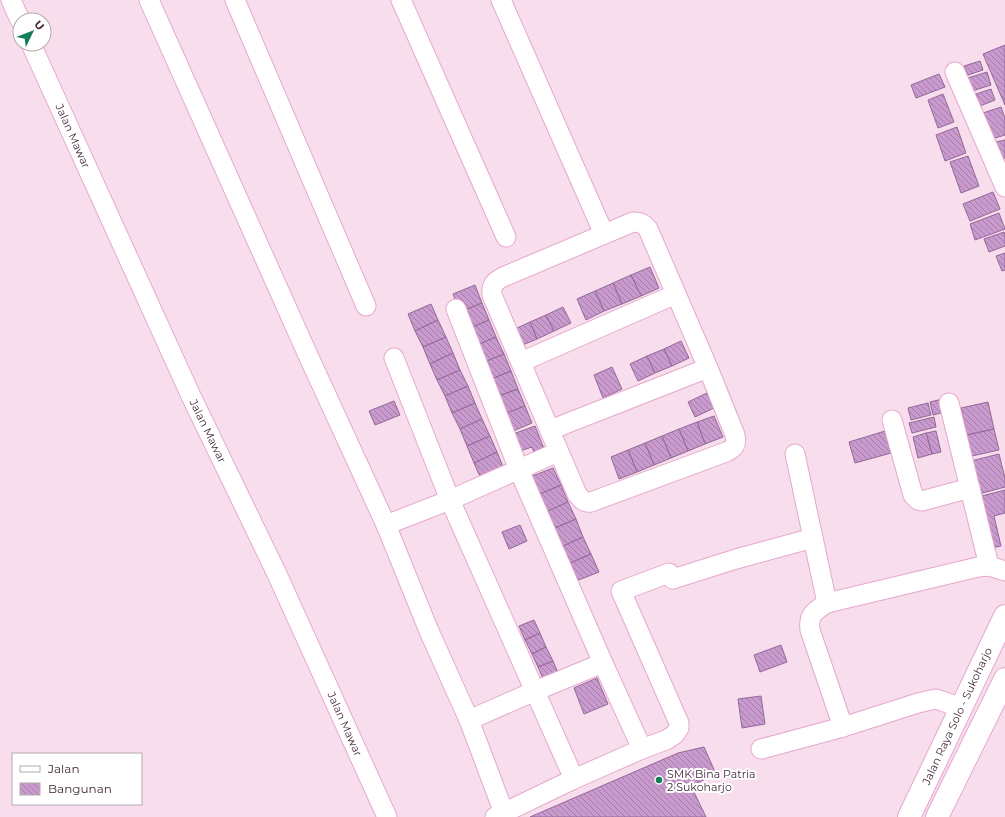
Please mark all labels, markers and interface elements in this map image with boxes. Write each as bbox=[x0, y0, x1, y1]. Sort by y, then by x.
north arrow bbox=[12, 12, 52, 52]
text: U bbox=[31, 17, 47, 33]
street label: Jalan Mawar bbox=[52, 101, 93, 170]
street label: Jalan Mawar bbox=[186, 396, 229, 465]
street label: Jalan Raya Solo - Sukoharjo bbox=[918, 645, 995, 788]
street label: Jalan Mawar bbox=[324, 689, 365, 758]
legend bbox=[12, 753, 142, 805]
text: Jalan bbox=[47, 761, 80, 776]
place label: SMK Bina Patria 2 Sukoharjo bbox=[667, 767, 756, 794]
marker: SMK Bina Patria 2 Sukoharjo bbox=[654, 775, 664, 785]
text: Bangunan bbox=[48, 781, 112, 796]

